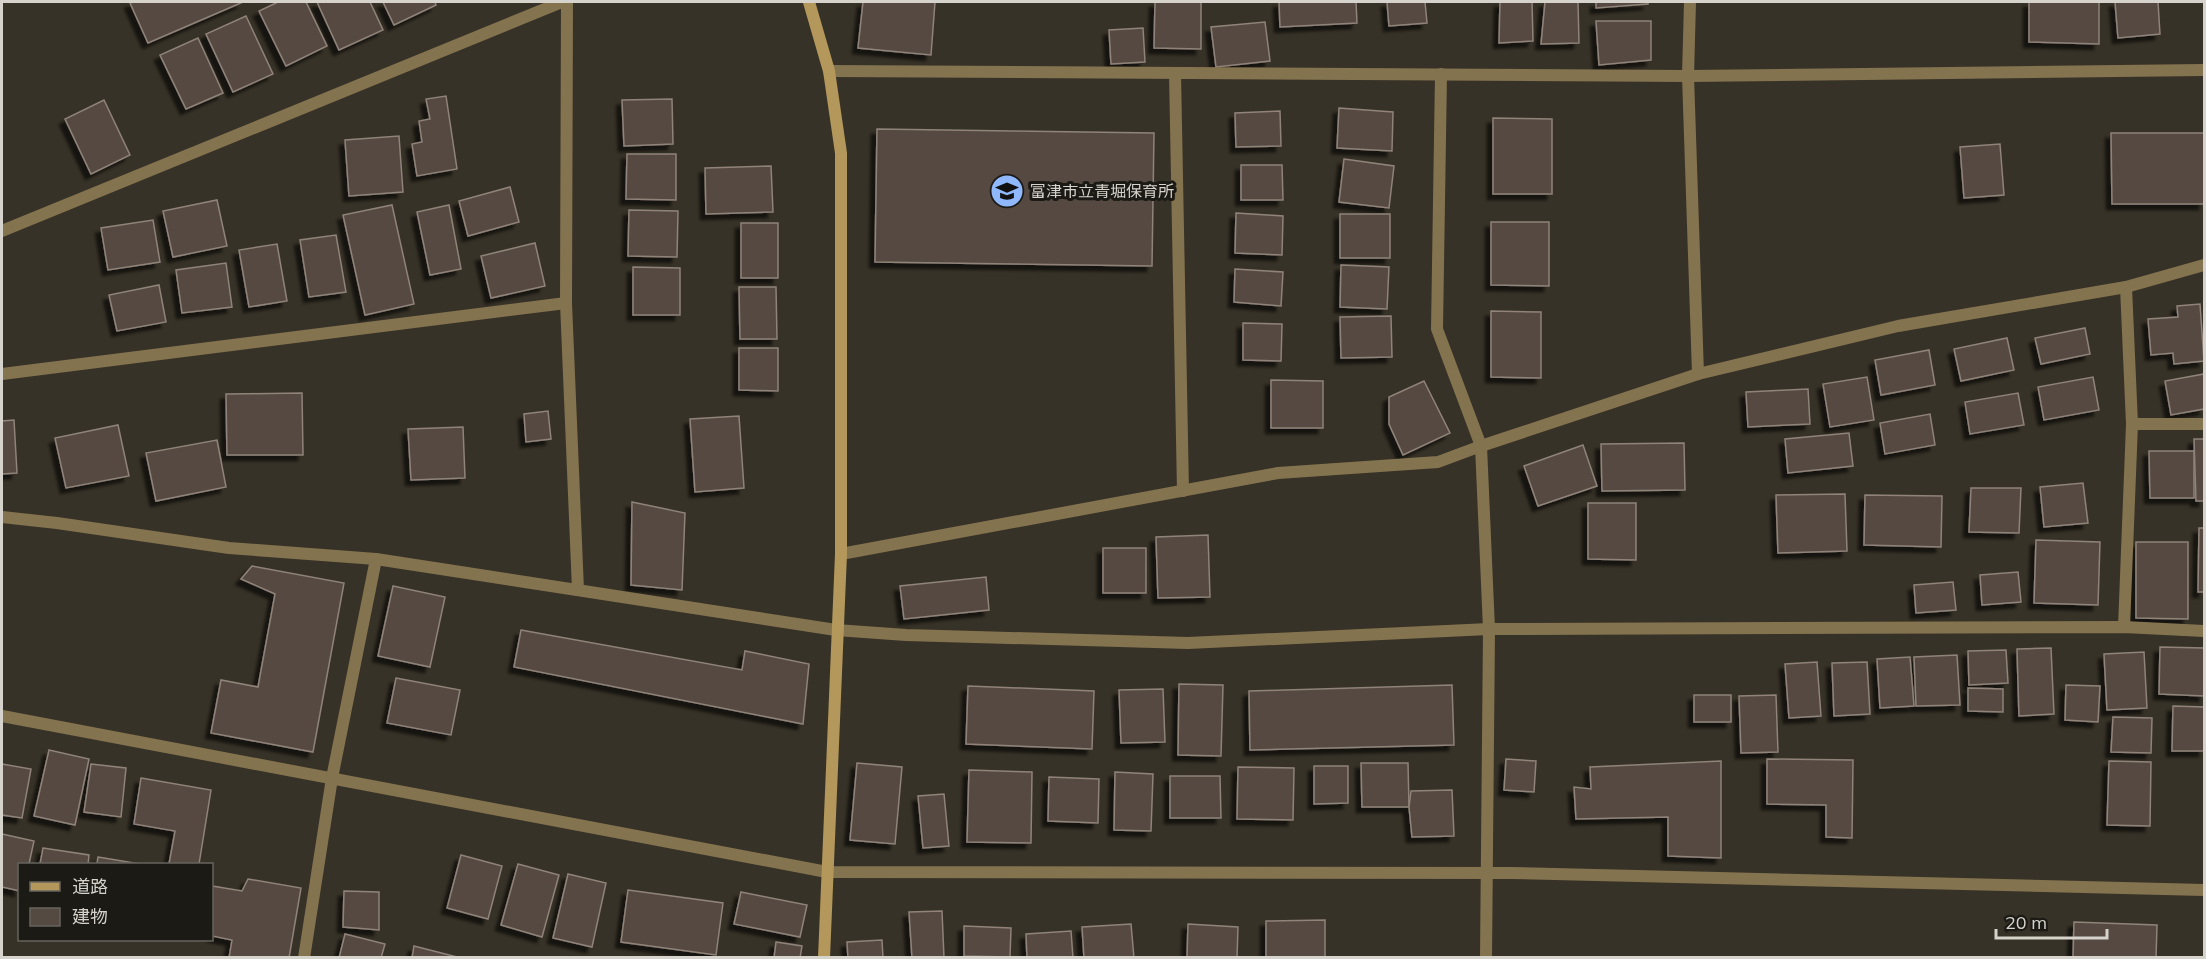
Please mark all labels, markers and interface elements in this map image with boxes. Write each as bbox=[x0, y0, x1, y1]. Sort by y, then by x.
school or university icon: 富津市立青堀保育所 bbox=[989, 173, 1025, 209]
place label: 富津市立青堀保育所 bbox=[1030, 181, 1174, 201]
legend bbox=[18, 863, 213, 941]
text: 道路 bbox=[72, 875, 108, 898]
scale bar bbox=[1996, 902, 2107, 940]
text: 建物 bbox=[72, 905, 108, 928]
text: 20 m bbox=[2005, 911, 2047, 934]

